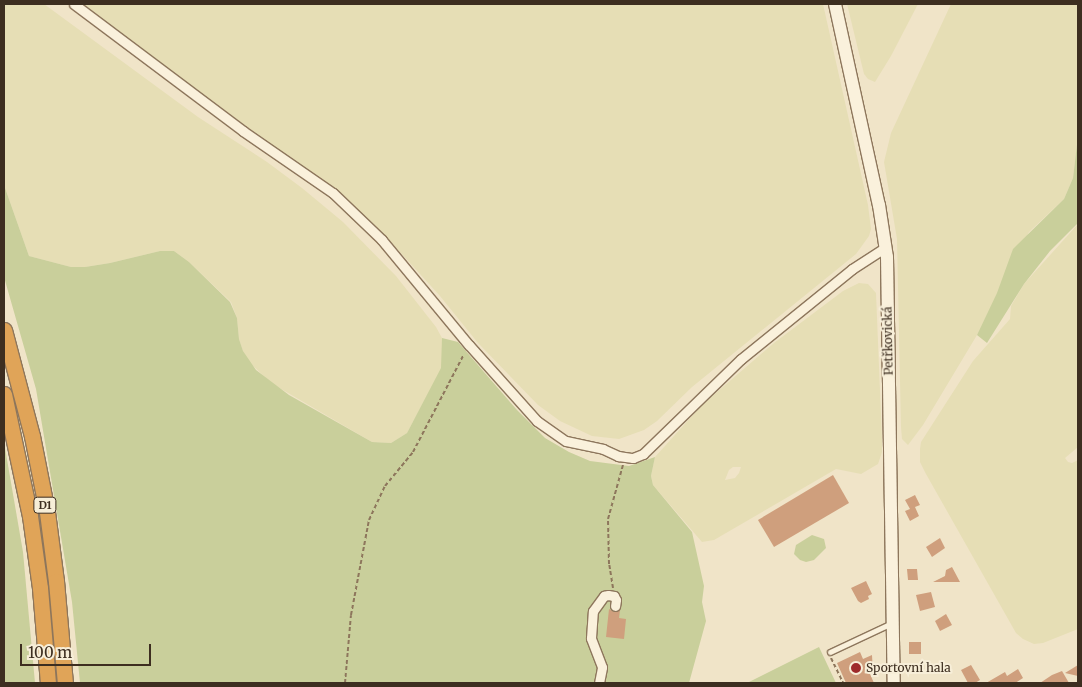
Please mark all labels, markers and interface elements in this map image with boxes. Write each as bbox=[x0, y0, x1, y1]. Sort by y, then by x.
street label: Petřkovická bbox=[880, 307, 896, 375]
road number: D1 bbox=[32, 496, 58, 514]
scale bar bbox=[22, 634, 154, 666]
text: 100 m bbox=[28, 643, 72, 662]
place label: Sportovní hala bbox=[866, 661, 951, 675]
marker: Sportovní hala bbox=[850, 662, 862, 674]

